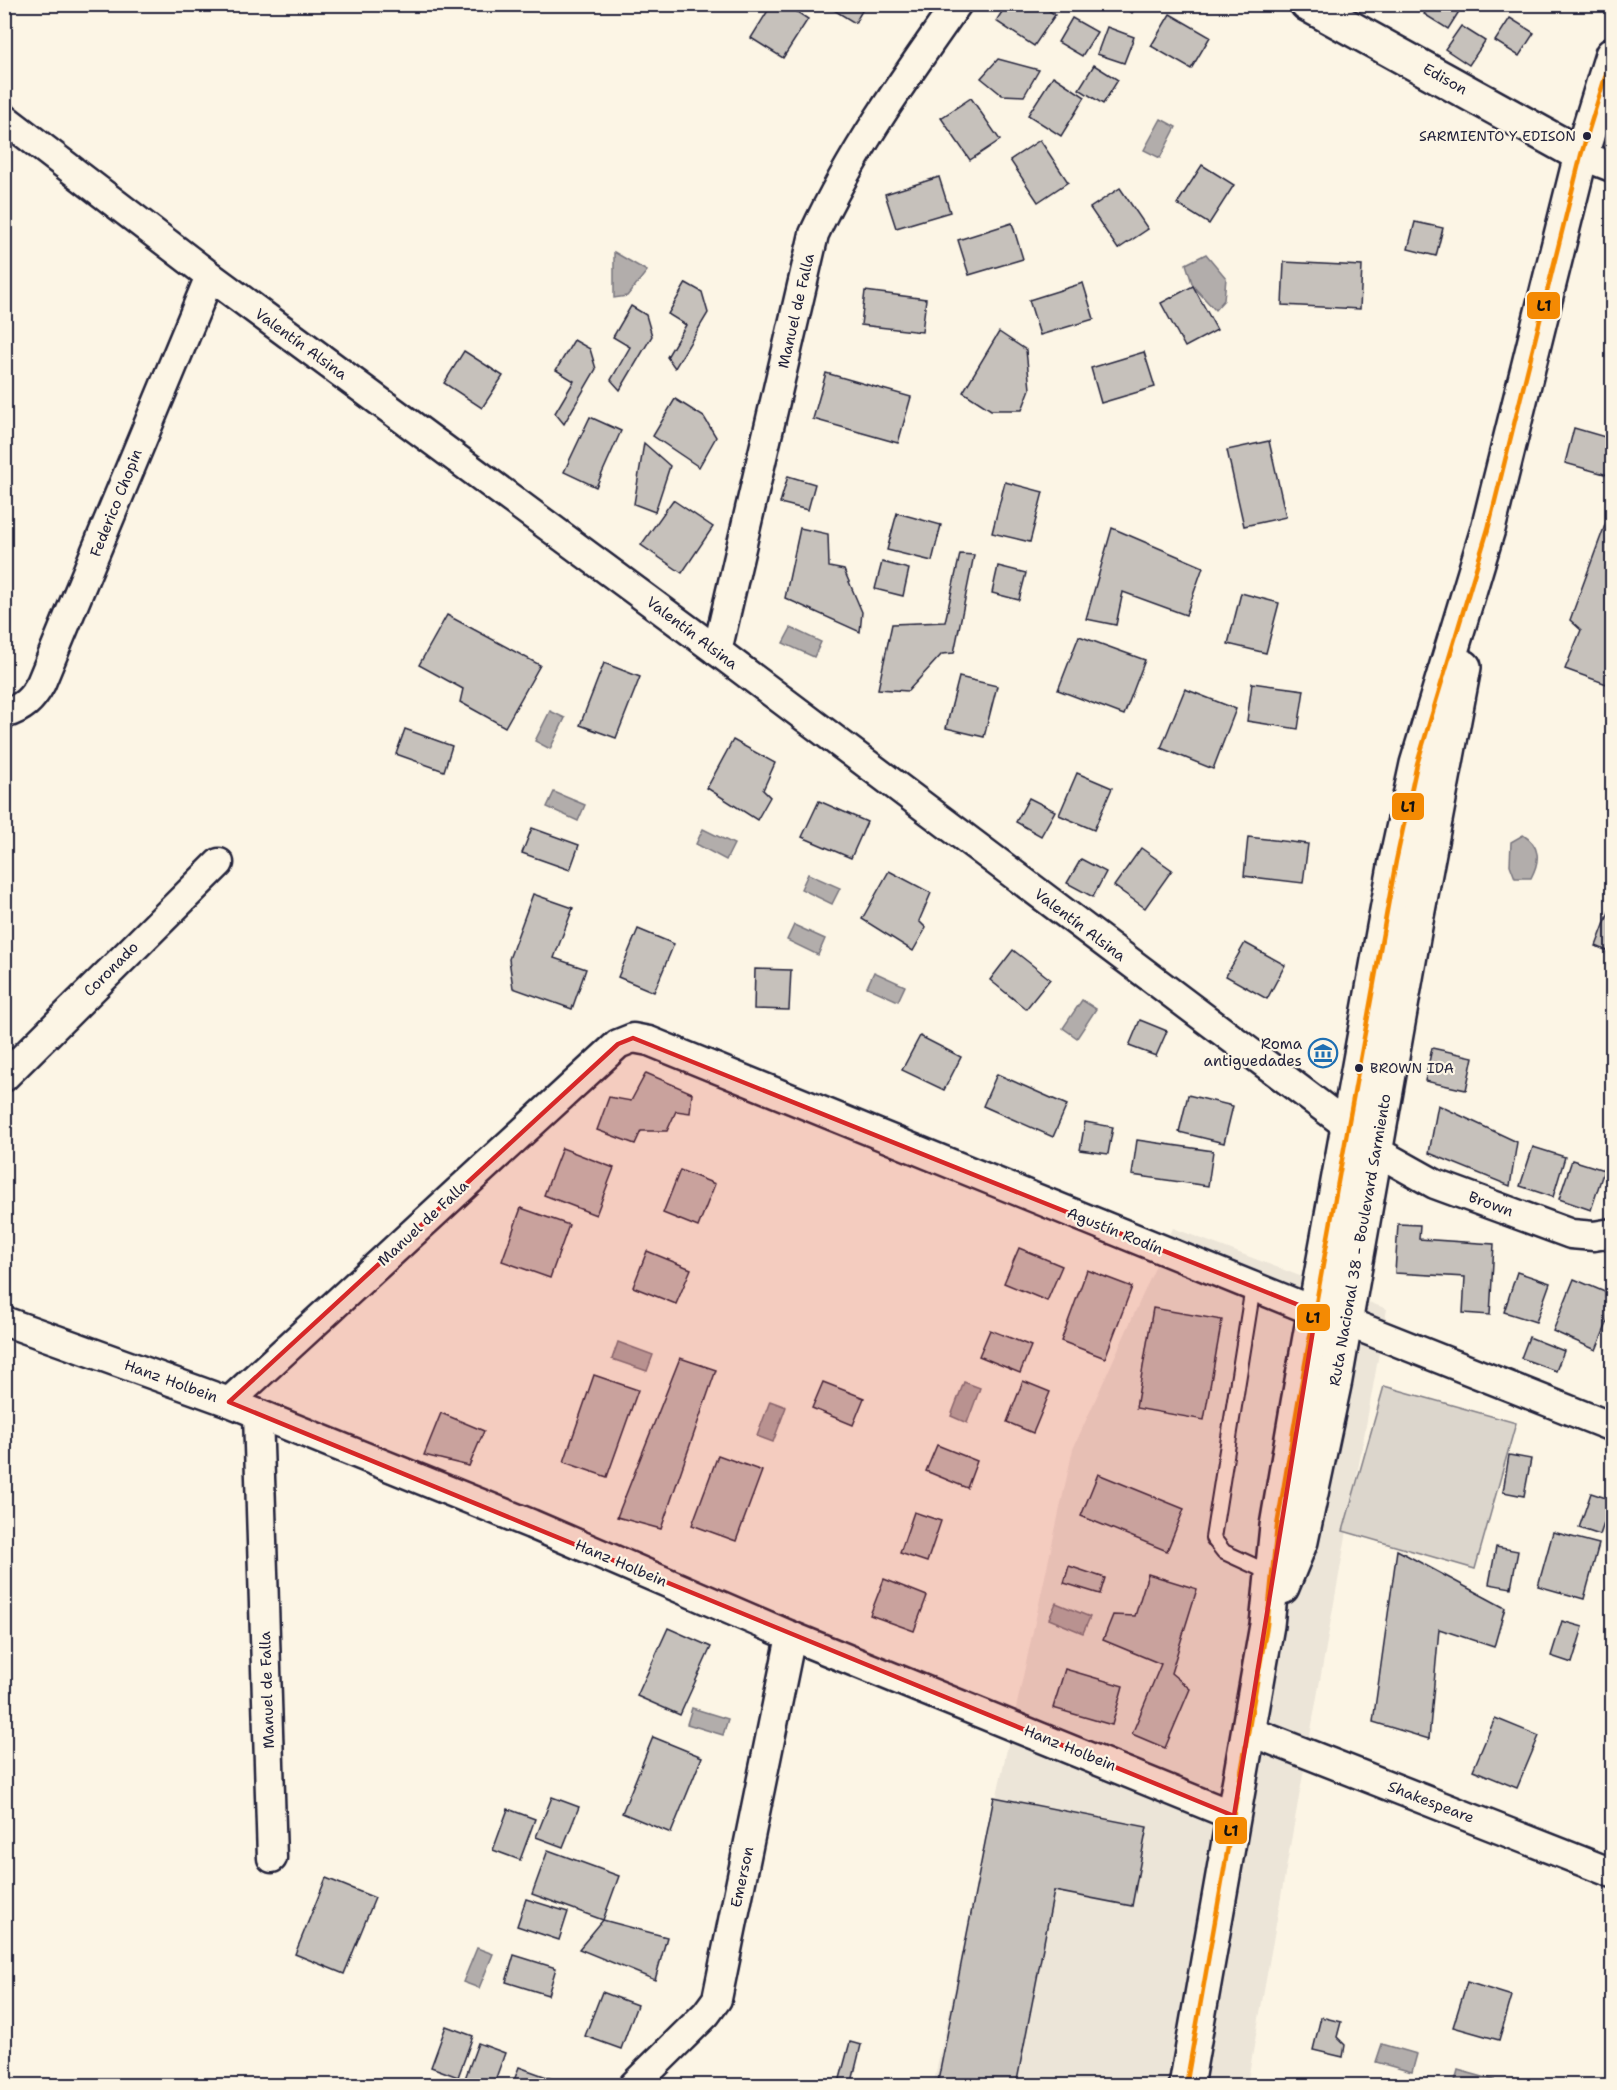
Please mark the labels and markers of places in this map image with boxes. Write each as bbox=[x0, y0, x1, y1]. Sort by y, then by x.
place label: SARMIENTO Y EDISON bbox=[1419, 127, 1576, 145]
marker: SARMIENTO Y EDISON bbox=[1581, 130, 1593, 142]
place label: Roma antiguedades bbox=[1204, 1034, 1303, 1071]
museum icon: Roma antiguedades bbox=[1307, 1037, 1339, 1069]
place label: BROWN IDA bbox=[1370, 1059, 1454, 1077]
marker: BROWN IDA bbox=[1353, 1062, 1365, 1074]

